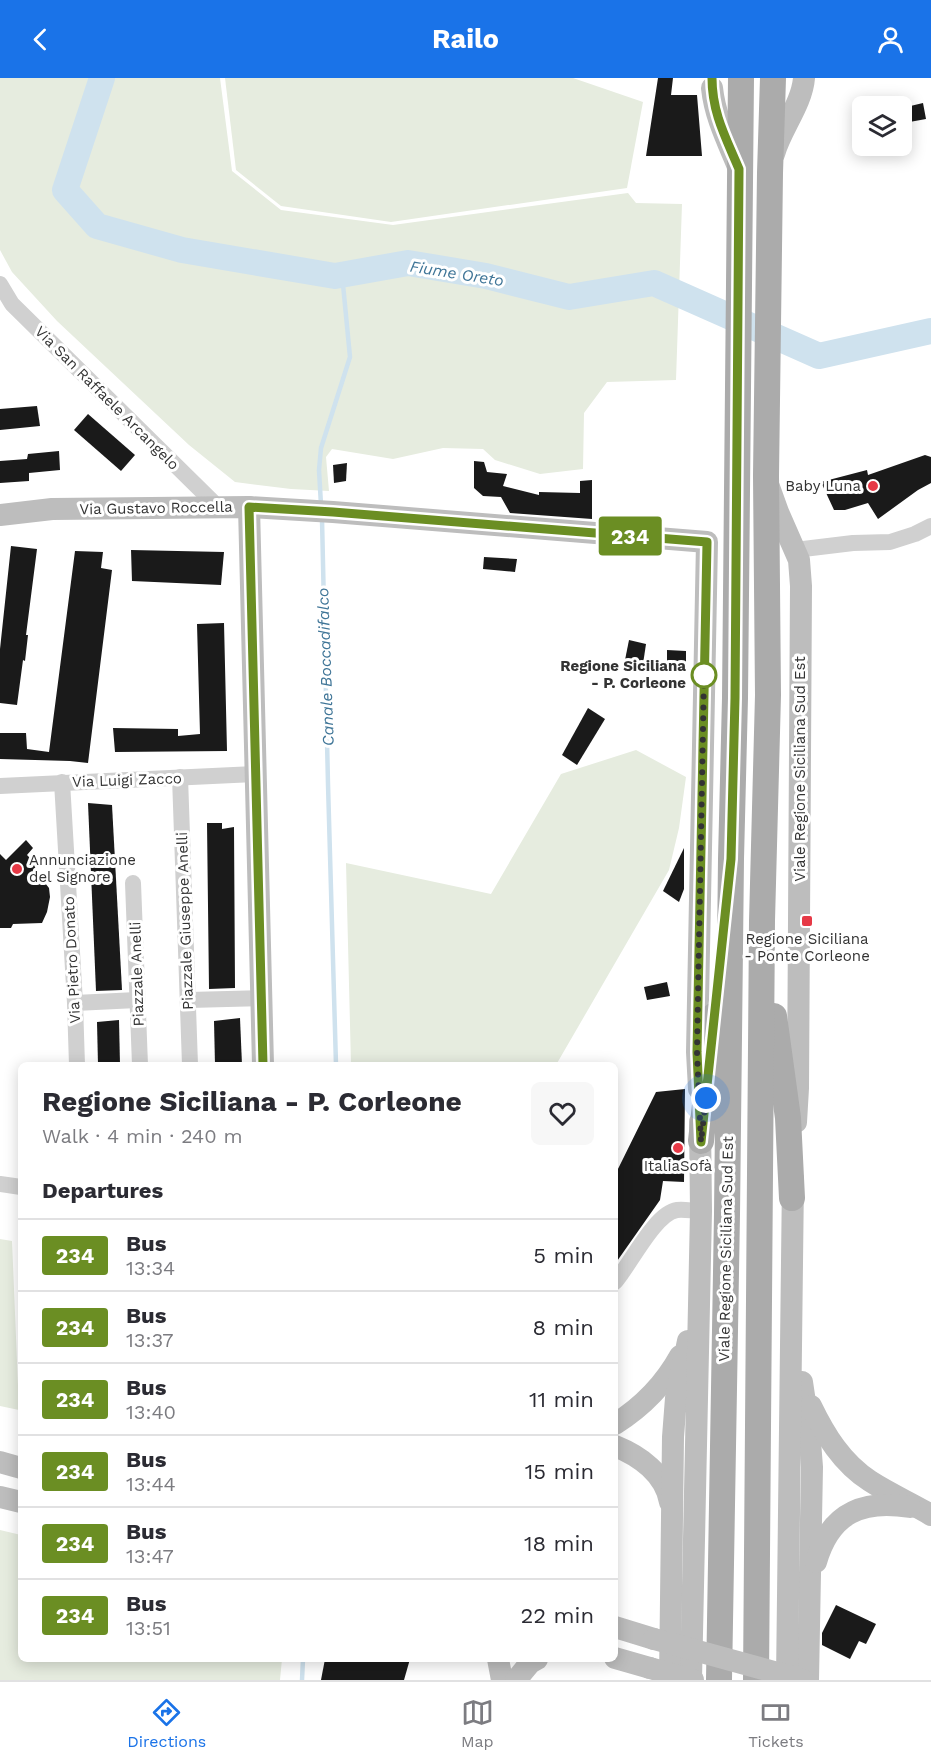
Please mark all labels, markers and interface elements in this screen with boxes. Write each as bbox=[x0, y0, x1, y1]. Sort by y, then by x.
icon: back bbox=[24, 23, 57, 56]
text: Railo bbox=[432, 23, 499, 55]
icon: person bbox=[874, 23, 907, 56]
map controls bbox=[852, 96, 912, 156]
button: layers bbox=[852, 96, 912, 156]
water label: Fiume Oreto bbox=[409, 257, 505, 290]
street label: Via San Raffaele Arcangelo bbox=[31, 322, 183, 474]
place label: Baby Luna bbox=[785, 477, 862, 495]
marker: Baby Luna bbox=[866, 479, 880, 493]
street label: Via Gustavo Roccella bbox=[79, 498, 233, 518]
line badge: 234 bbox=[596, 516, 664, 556]
text: 234 bbox=[611, 524, 649, 549]
water label: Canale Boccadifalco bbox=[313, 587, 338, 747]
street label: Viale Regione Siciliana Sud Est bbox=[791, 656, 809, 882]
place label: Regione Siciliana - P. Corleone bbox=[560, 657, 686, 692]
marker: Regione Siciliana - P. Corleone bbox=[691, 662, 717, 688]
street label: Via Luigi Zacco bbox=[72, 769, 182, 791]
street label: Piazzale Giuseppe Anelli bbox=[173, 832, 197, 1010]
place label: Annunciazione del Signore bbox=[29, 851, 136, 886]
marker: Annunciazione del Signore bbox=[10, 862, 24, 876]
street label: Via Pietro Donato bbox=[60, 896, 84, 1024]
marker: Regione Siciliana - Ponte Corleone bbox=[800, 914, 814, 928]
street label: Piazzale Anelli bbox=[126, 921, 148, 1027]
place label: Regione Siciliana - Ponte Corleone bbox=[744, 930, 870, 965]
button: heart bbox=[531, 1082, 594, 1145]
your location bbox=[691, 1083, 721, 1113]
text: Regione Siciliana - P. Corleone bbox=[42, 1085, 462, 1118]
text: Walk · 4 min · 240 m bbox=[42, 1124, 242, 1148]
street label: Viale Regione Siciliana Sud Est bbox=[715, 1135, 737, 1362]
marker: ItaliaSofà bbox=[671, 1141, 685, 1155]
place label: ItaliaSofà bbox=[644, 1157, 713, 1175]
text: Departures bbox=[42, 1178, 163, 1203]
text: Bus bbox=[126, 1231, 166, 1256]
text: 234 bbox=[56, 1243, 94, 1268]
text: 5 min bbox=[533, 1243, 594, 1268]
text: 13:34 bbox=[126, 1256, 175, 1280]
text: Bus bbox=[126, 1303, 166, 1328]
text: 234 bbox=[56, 1315, 94, 1340]
text: 8 min bbox=[533, 1315, 594, 1340]
text: 13:37 bbox=[126, 1328, 173, 1352]
text: Bus bbox=[126, 1375, 166, 1400]
text: 234 bbox=[56, 1387, 94, 1412]
text: 11 min bbox=[529, 1387, 594, 1412]
text: 13:40 bbox=[126, 1400, 176, 1424]
text: Bus bbox=[126, 1447, 166, 1472]
text: 234 bbox=[56, 1459, 94, 1484]
text: 15 min bbox=[525, 1459, 594, 1484]
text: 13:44 bbox=[126, 1472, 176, 1496]
text: Bus bbox=[126, 1519, 166, 1544]
text: 234 bbox=[56, 1531, 94, 1556]
text: 18 min bbox=[524, 1531, 594, 1556]
text: 13:47 bbox=[126, 1544, 174, 1568]
text: Bus bbox=[126, 1591, 166, 1616]
text: 234 bbox=[56, 1603, 94, 1628]
text: 22 min bbox=[520, 1603, 594, 1628]
text: 13:51 bbox=[126, 1616, 171, 1640]
tab: Directions bbox=[127, 1696, 206, 1751]
tab: Map bbox=[461, 1696, 494, 1751]
tab: Tickets bbox=[748, 1696, 804, 1751]

